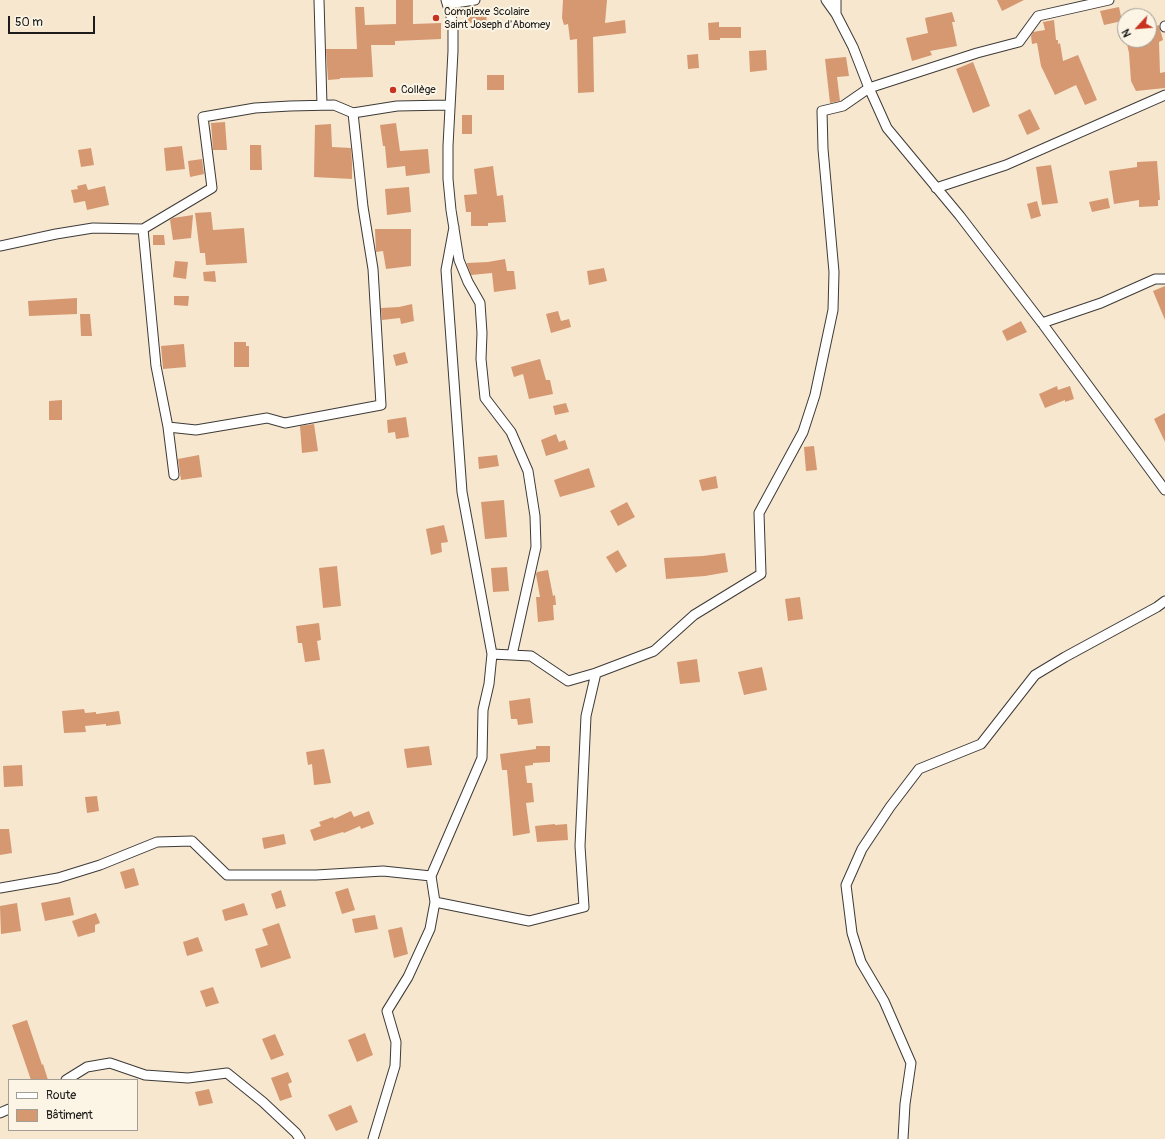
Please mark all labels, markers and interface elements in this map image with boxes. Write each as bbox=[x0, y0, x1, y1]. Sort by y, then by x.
place label: Complexe Scolaire Saint Joseph d'Abomey bbox=[444, 5, 550, 31]
scale bar bbox=[10, 8, 97, 34]
north arrow bbox=[1117, 8, 1157, 48]
marker: Complexe Scolaire Saint Joseph d'Abomey bbox=[431, 13, 441, 23]
text: 50 m bbox=[15, 15, 43, 30]
text: N bbox=[1119, 27, 1134, 39]
place label: Collège bbox=[401, 83, 436, 97]
marker: Collège bbox=[388, 85, 398, 95]
legend bbox=[8, 1079, 138, 1131]
text: Route bbox=[46, 1088, 76, 1103]
text: Bâtiment bbox=[46, 1108, 93, 1123]

